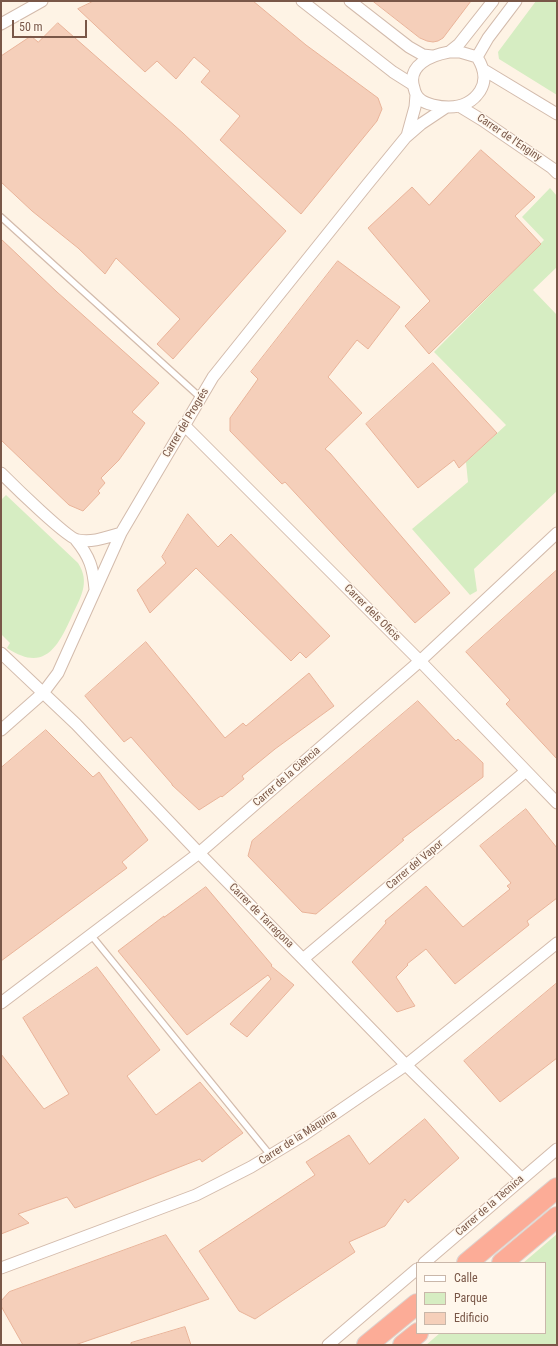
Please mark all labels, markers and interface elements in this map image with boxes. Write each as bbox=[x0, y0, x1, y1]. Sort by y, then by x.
scale bar bbox=[14, 12, 89, 38]
text: 50 m bbox=[19, 20, 43, 34]
street label: Carrer de l'Enginy bbox=[474, 111, 544, 165]
street label: Carrer del Progrés bbox=[160, 386, 212, 460]
street label: Carrer dels Oficis bbox=[341, 582, 403, 644]
street label: Carrer de la Ciència bbox=[251, 744, 323, 810]
street label: Carrer del Vapor bbox=[384, 837, 446, 893]
street label: Carrer de Tarragona bbox=[226, 881, 296, 951]
street label: Carrer de la Màquina bbox=[257, 1108, 339, 1168]
street label: Carrer de la Tècnica bbox=[453, 1173, 527, 1239]
legend bbox=[416, 1262, 546, 1334]
text: Calle bbox=[454, 1271, 478, 1285]
text: Parque bbox=[454, 1291, 487, 1305]
text: Edificio bbox=[454, 1311, 489, 1325]

